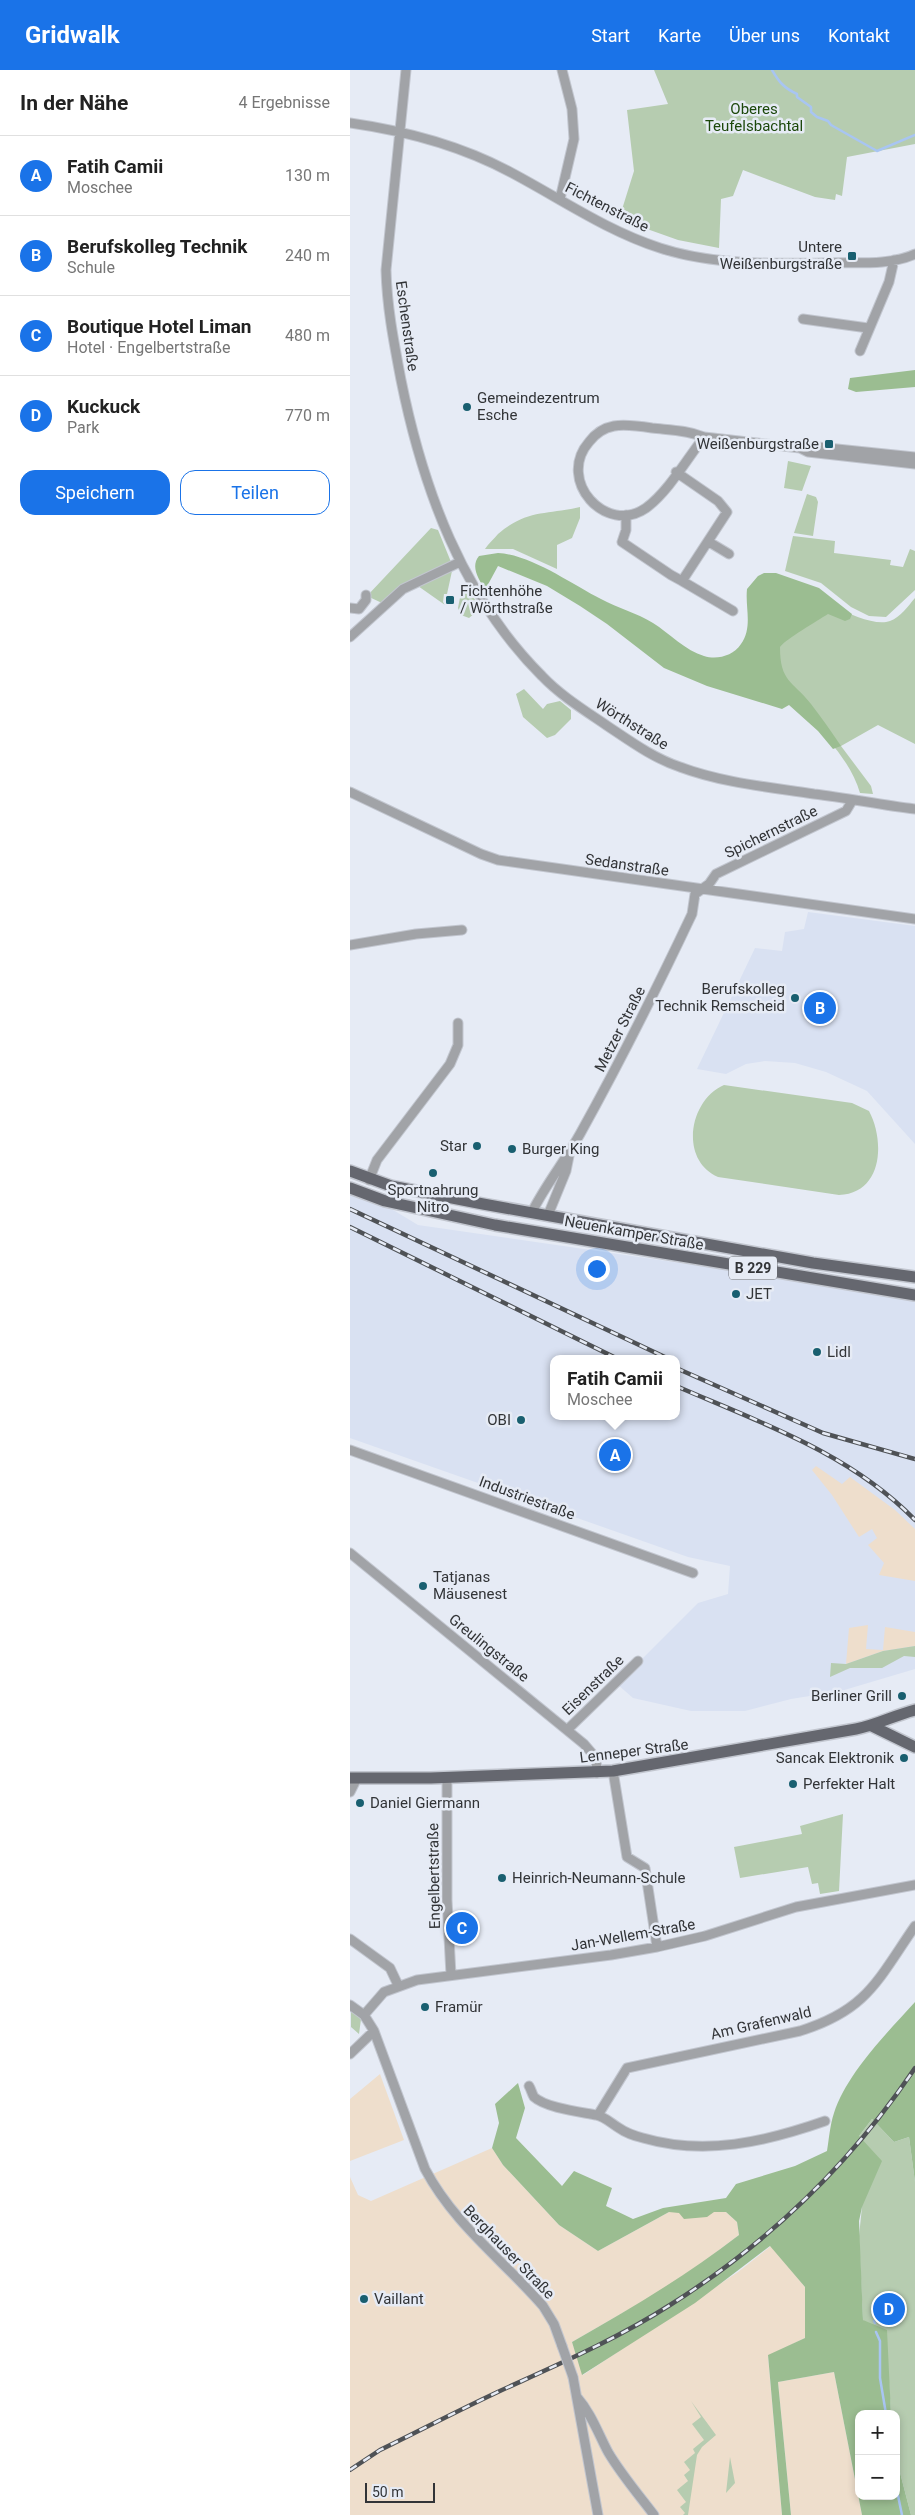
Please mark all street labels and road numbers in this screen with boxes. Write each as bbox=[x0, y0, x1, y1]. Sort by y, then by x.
street label: Fichtenstraße bbox=[562, 178, 652, 236]
street label: Eschenstraße bbox=[392, 280, 422, 372]
street label: Wörthstraße bbox=[592, 694, 672, 754]
street label: Spichernstraße bbox=[722, 802, 820, 862]
street label: Sedanstraße bbox=[584, 850, 670, 880]
street label: Metzer Straße bbox=[591, 983, 649, 1075]
street label: Neuenkamper Straße bbox=[563, 1212, 705, 1254]
road number: B 229 bbox=[729, 1256, 777, 1280]
street label: Industriestraße bbox=[477, 1472, 578, 1524]
street label: Greulingstraße bbox=[445, 1610, 533, 1686]
street label: Eisenstraße bbox=[558, 1651, 628, 1719]
street label: Lenneper Straße bbox=[579, 1735, 689, 1767]
street label: Engelbertstraße bbox=[424, 1823, 444, 1929]
street label: Jan-Wellem-Straße bbox=[569, 1915, 697, 1955]
street label: Am Grafenwald bbox=[709, 2003, 813, 2043]
street label: Berghauser Straße bbox=[460, 2201, 558, 2303]

